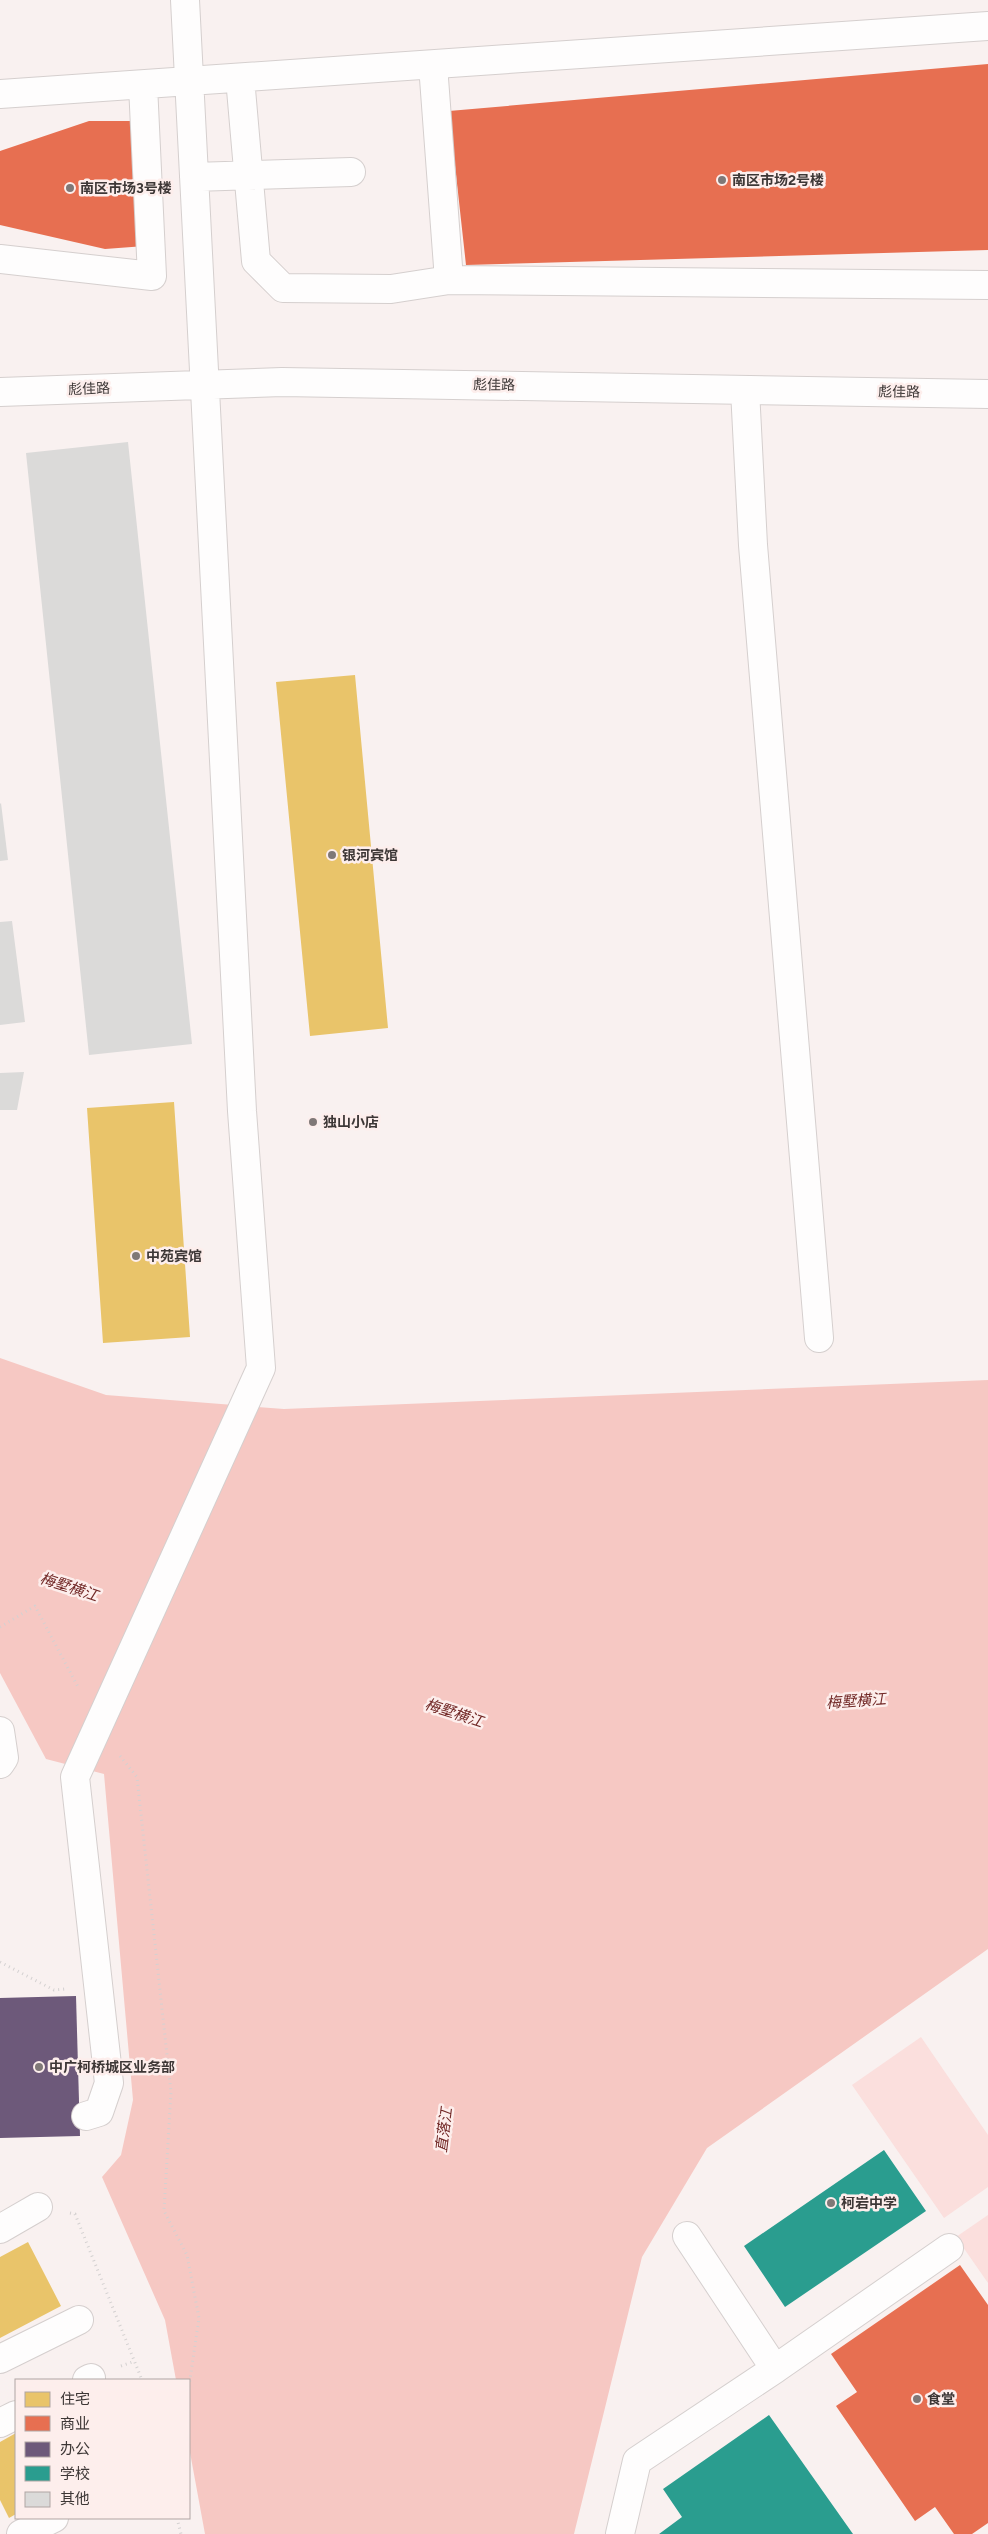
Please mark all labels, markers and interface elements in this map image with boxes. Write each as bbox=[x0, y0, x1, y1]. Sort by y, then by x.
place label: 南区市场2号楼 bbox=[732, 172, 824, 189]
marker: 南区市场2号楼 bbox=[716, 174, 728, 186]
place label: 南区市场3号楼 bbox=[80, 180, 172, 197]
marker: 南区市场3号楼 bbox=[64, 182, 76, 194]
street label: 彪佳路 bbox=[473, 376, 515, 394]
street label: 彪佳路 bbox=[68, 380, 110, 398]
street label: 彪佳路 bbox=[878, 383, 920, 401]
place label: 银河宾馆 bbox=[342, 847, 398, 864]
marker: 银河宾馆 bbox=[326, 849, 338, 861]
place label: 独山小店 bbox=[323, 1114, 379, 1131]
marker: 独山小店 bbox=[307, 1116, 319, 1128]
place label: 中苑宾馆 bbox=[146, 1248, 202, 1265]
marker: 中苑宾馆 bbox=[130, 1250, 142, 1262]
water label: 梅墅横江 bbox=[38, 1569, 102, 1605]
water label: 梅墅横江 bbox=[825, 1690, 889, 1712]
water label: 梅墅横江 bbox=[423, 1695, 487, 1731]
place label: 中广柯桥城区业务部 bbox=[49, 2059, 175, 2076]
marker: 中广柯桥城区业务部 bbox=[33, 2061, 45, 2073]
water label: 直落江 bbox=[432, 2105, 456, 2153]
place label: 柯岩中学 bbox=[841, 2195, 897, 2212]
marker: 柯岩中学 bbox=[825, 2197, 837, 2209]
legend bbox=[15, 2379, 190, 2519]
text: 住宅 bbox=[60, 2390, 90, 2408]
place label: 食堂 bbox=[927, 2391, 955, 2408]
marker: 食堂 bbox=[911, 2393, 923, 2405]
text: 商业 bbox=[60, 2415, 90, 2433]
text: 办公 bbox=[60, 2440, 90, 2458]
text: 学校 bbox=[60, 2465, 90, 2483]
text: 其他 bbox=[60, 2490, 90, 2508]

